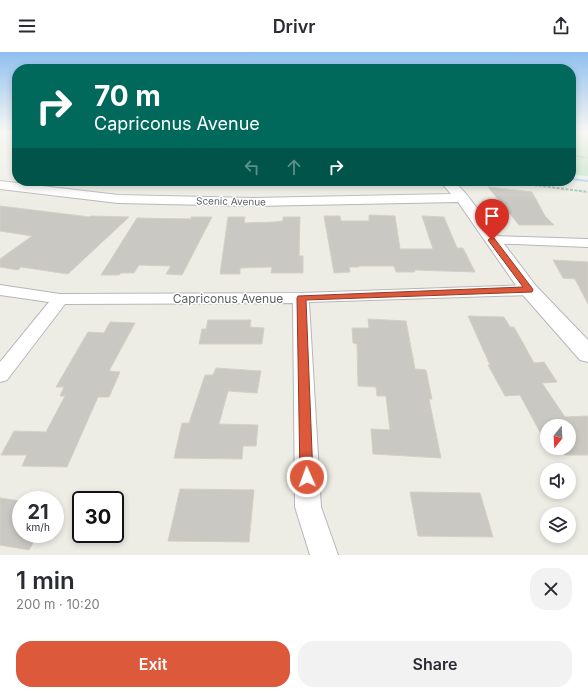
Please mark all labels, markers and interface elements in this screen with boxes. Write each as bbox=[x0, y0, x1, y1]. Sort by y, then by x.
icon: menu bbox=[16, 15, 38, 37]
icon: share bbox=[550, 15, 572, 37]
text: Drivr bbox=[273, 16, 315, 37]
text: 70 m bbox=[94, 79, 161, 113]
icon: right bbox=[28, 80, 80, 132]
text: Capriconus Avenue bbox=[94, 113, 260, 134]
icon: left bbox=[241, 156, 263, 178]
icon: ahead bbox=[283, 156, 305, 178]
icon: right bbox=[325, 156, 347, 178]
street label: Scenic Avenue bbox=[196, 194, 266, 208]
pin bbox=[475, 199, 509, 240]
icon: arrive bbox=[481, 205, 503, 227]
street label: Capriconus Avenue bbox=[173, 291, 283, 306]
north arrow bbox=[540, 419, 576, 455]
map controls bbox=[540, 419, 576, 543]
position arrow bbox=[286, 456, 328, 498]
button: sound bbox=[540, 463, 576, 499]
speed limit sign: 30 bbox=[72, 491, 124, 543]
text: 21 bbox=[27, 500, 49, 524]
button: layers bbox=[540, 507, 576, 543]
text: km/h bbox=[26, 521, 50, 533]
text: 1 min bbox=[16, 566, 75, 595]
button: close bbox=[530, 568, 572, 610]
text: 200 m · 10:20 bbox=[16, 596, 100, 612]
button: Exit bbox=[16, 641, 290, 687]
button: Share bbox=[298, 641, 572, 687]

